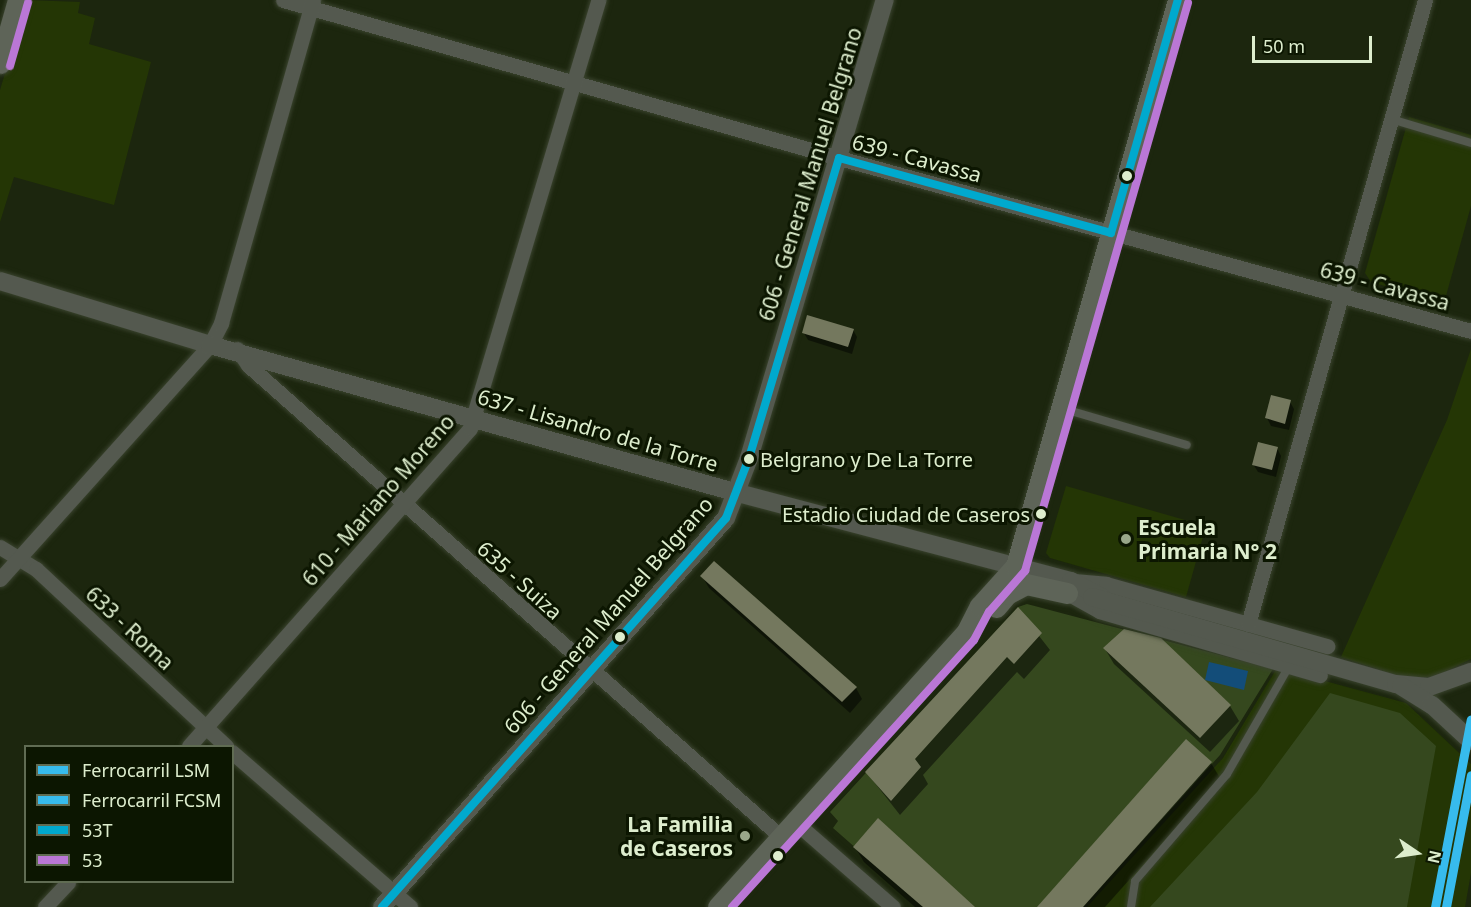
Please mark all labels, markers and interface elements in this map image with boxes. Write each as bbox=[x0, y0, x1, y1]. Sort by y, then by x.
street label: 606 - General Manuel Belgrano bbox=[753, 24, 867, 324]
scale bar bbox=[1255, 24, 1375, 62]
text: 50 m bbox=[1263, 34, 1305, 58]
street label: 639 - Cavassa bbox=[849, 129, 985, 187]
unlabelled marker bbox=[1121, 170, 1133, 182]
street label: 639 - Cavassa bbox=[1317, 257, 1453, 315]
street label: 637 - Lisandro de la Torre bbox=[475, 384, 721, 476]
street label: 610 - Mariano Moreno bbox=[297, 409, 459, 591]
place label: Belgrano y De La Torre bbox=[760, 447, 973, 471]
marker: Belgrano y De La Torre bbox=[743, 453, 755, 465]
street label: 606 - General Manuel Belgrano bbox=[498, 491, 718, 739]
place label: Estadio Ciudad de Caseros bbox=[782, 502, 1030, 526]
marker: Estadio Ciudad de Caseros bbox=[1035, 508, 1047, 520]
place label: Escuela Primaria N° 2 bbox=[1138, 514, 1277, 564]
marker: Escuela Primaria N° 2 bbox=[1119, 532, 1133, 546]
street label: 635 - Suiza bbox=[472, 535, 568, 625]
street label: 633 - Roma bbox=[81, 581, 179, 675]
unlabelled marker bbox=[614, 631, 626, 643]
legend bbox=[24, 745, 234, 883]
text: Ferrocarril LSM bbox=[82, 758, 210, 782]
text: Ferrocarril FCSM bbox=[82, 788, 221, 812]
place label: La Familia de Caseros bbox=[620, 811, 733, 861]
text: 53T bbox=[82, 818, 113, 842]
north arrow bbox=[1387, 823, 1447, 883]
marker: La Familia de Caseros bbox=[738, 829, 752, 843]
text: 53 bbox=[82, 848, 103, 872]
text: N bbox=[1422, 848, 1447, 866]
unlabelled marker bbox=[772, 850, 784, 862]

